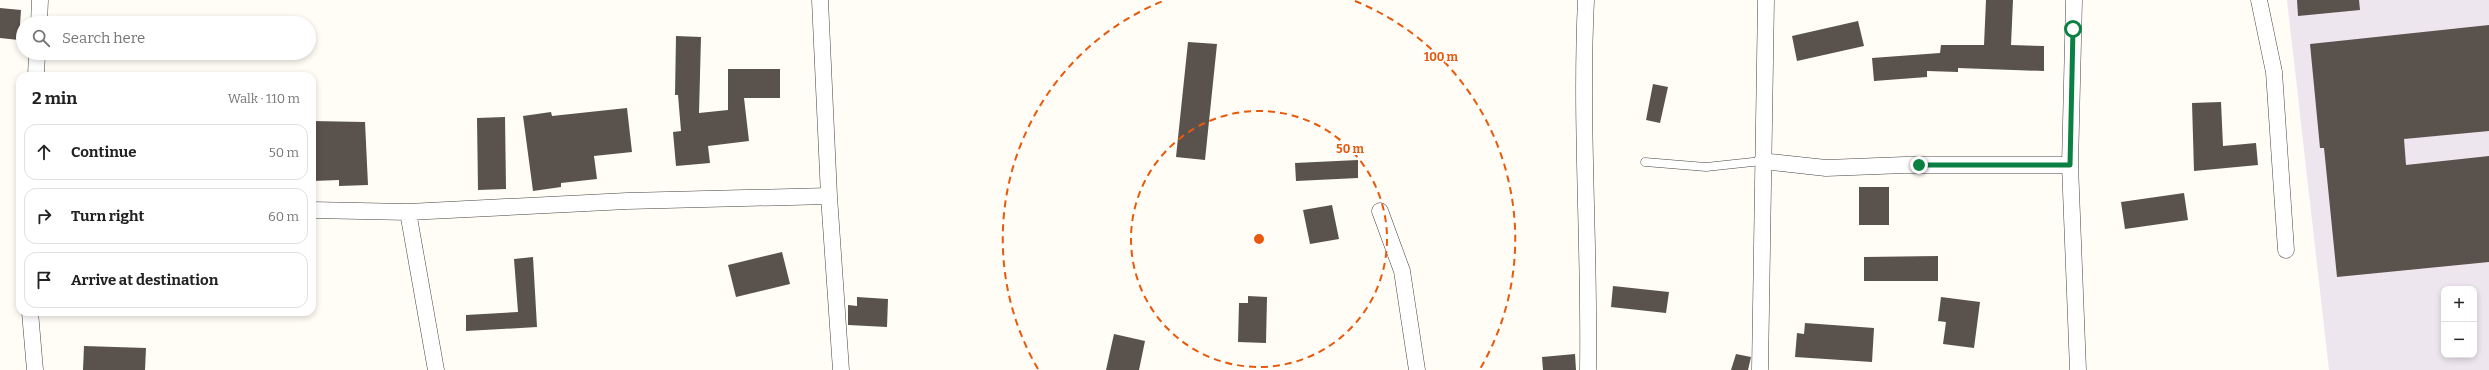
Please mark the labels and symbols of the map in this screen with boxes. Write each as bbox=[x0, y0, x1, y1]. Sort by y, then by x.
route start bbox=[2064, 20, 2082, 38]
text: 100 m bbox=[1424, 50, 1459, 64]
text: 50 m bbox=[1336, 142, 1364, 156]
route end bbox=[1910, 156, 1928, 174]
centre of rings bbox=[1252, 232, 1266, 246]

